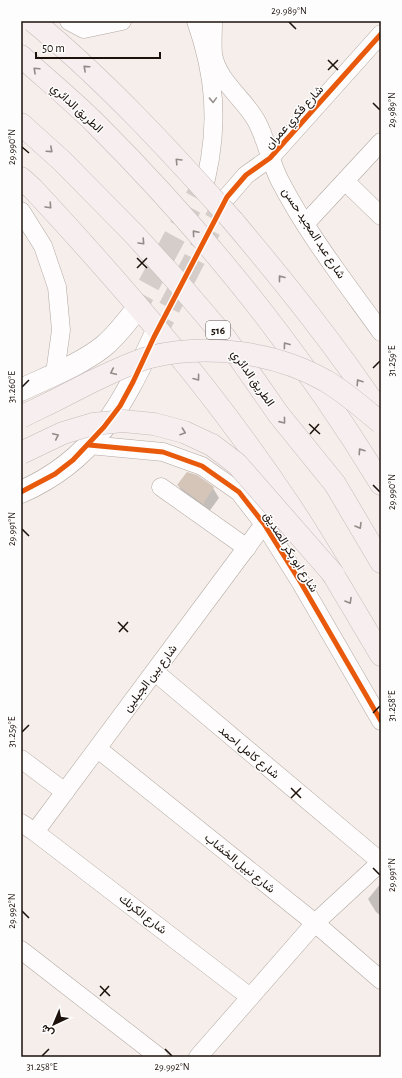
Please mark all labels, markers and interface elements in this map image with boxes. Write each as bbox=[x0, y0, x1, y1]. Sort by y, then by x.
text: 29.989°N bbox=[271, 6, 307, 16]
scale bar bbox=[36, 34, 160, 60]
text: 50 m bbox=[42, 42, 65, 54]
one-way arrow bbox=[84, 66, 91, 73]
one-way arrow bbox=[33, 67, 41, 75]
street label: الطريق الدائري bbox=[46, 81, 105, 138]
street label: شارع فكري عمران bbox=[263, 83, 328, 154]
text: 29.989°N bbox=[387, 92, 397, 128]
one-way arrow bbox=[209, 97, 218, 103]
text: 29.990°N bbox=[7, 129, 17, 165]
one-way arrow bbox=[45, 146, 53, 153]
one-way arrow bbox=[176, 158, 183, 165]
street label: شارع عبد المجيد حسن bbox=[278, 185, 348, 282]
one-way arrow bbox=[44, 201, 51, 208]
one-way arrow bbox=[193, 230, 200, 238]
one-way arrow bbox=[137, 238, 144, 245]
one-way arrow bbox=[279, 276, 286, 283]
road number: 516 bbox=[206, 321, 230, 339]
one-way arrow bbox=[284, 342, 291, 349]
text: 31.259°E bbox=[387, 345, 397, 377]
street label: الطريق الدائري bbox=[226, 347, 277, 411]
one-way arrow bbox=[110, 367, 117, 375]
text: 31.260°E bbox=[7, 371, 17, 403]
one-way arrow bbox=[193, 374, 200, 381]
one-way arrow bbox=[357, 379, 364, 386]
one-way arrow bbox=[279, 416, 286, 423]
one-way arrow bbox=[179, 427, 186, 436]
one-way arrow bbox=[52, 433, 60, 441]
one-way arrow bbox=[358, 448, 365, 455]
text: 29.990°N bbox=[387, 474, 397, 510]
street label: شارع ابو بكر الصديق bbox=[259, 510, 320, 596]
text: 29.991°N bbox=[7, 512, 17, 546]
one-way arrow bbox=[355, 522, 362, 529]
one-way arrow bbox=[345, 597, 352, 604]
street label: شارع بين الجبلين bbox=[121, 642, 182, 716]
text: 31.258°E bbox=[387, 690, 397, 722]
text: 31.259°E bbox=[7, 716, 17, 748]
street label: شارع كامل احمد bbox=[214, 723, 282, 783]
street label: شارع نبيل الخشاب bbox=[201, 831, 277, 897]
text: 29.991°N bbox=[387, 858, 397, 892]
street label: شارع الكرنك bbox=[115, 892, 169, 939]
text: 29.992°N bbox=[7, 893, 17, 929]
north arrow bbox=[34, 1004, 74, 1044]
text: ش bbox=[39, 1022, 57, 1039]
text: 31.258°E bbox=[26, 1062, 58, 1072]
text: 29.992°N bbox=[154, 1062, 190, 1072]

